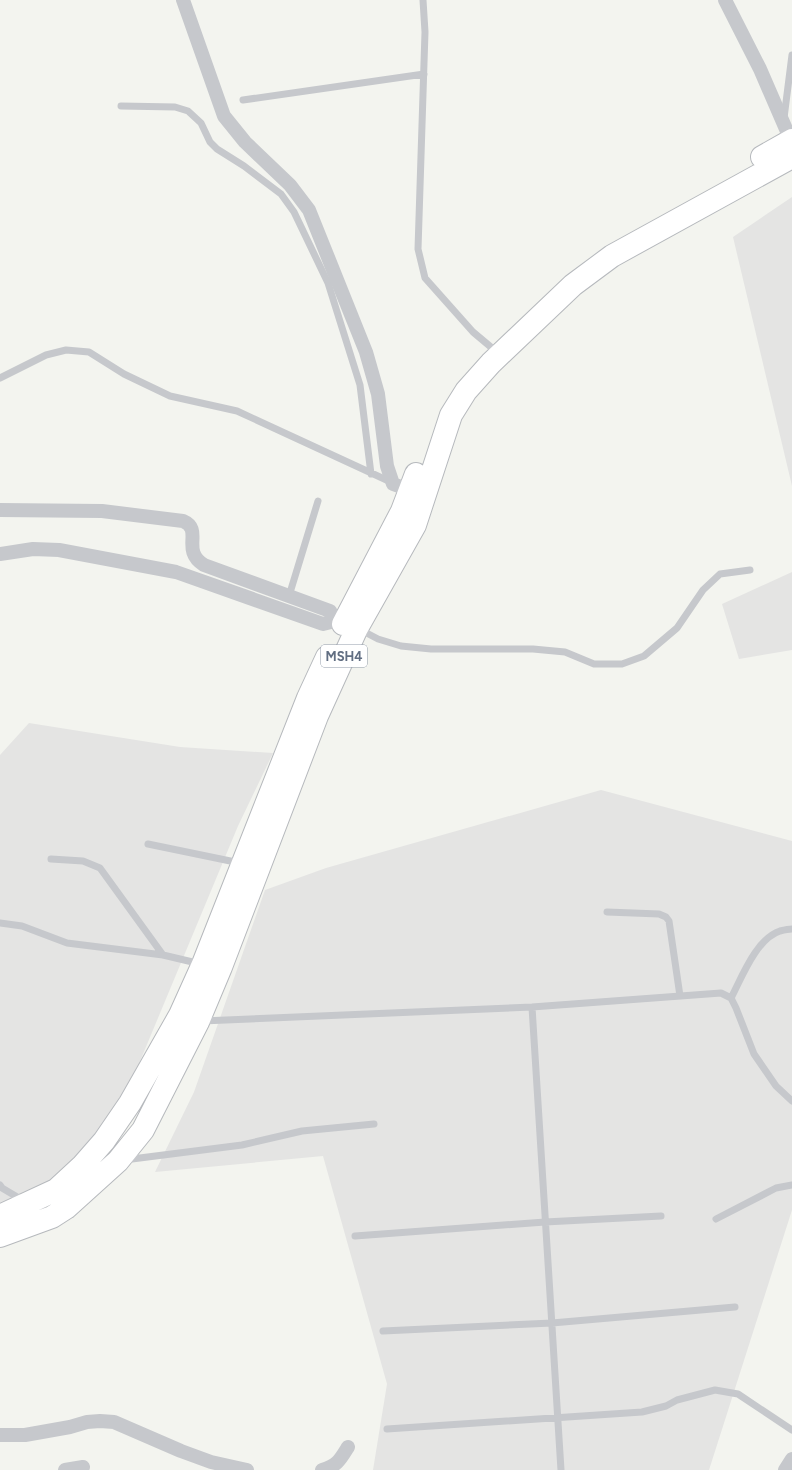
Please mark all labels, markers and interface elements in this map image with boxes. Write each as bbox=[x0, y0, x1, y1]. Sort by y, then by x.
road number: MSH4 bbox=[321, 645, 367, 667]

